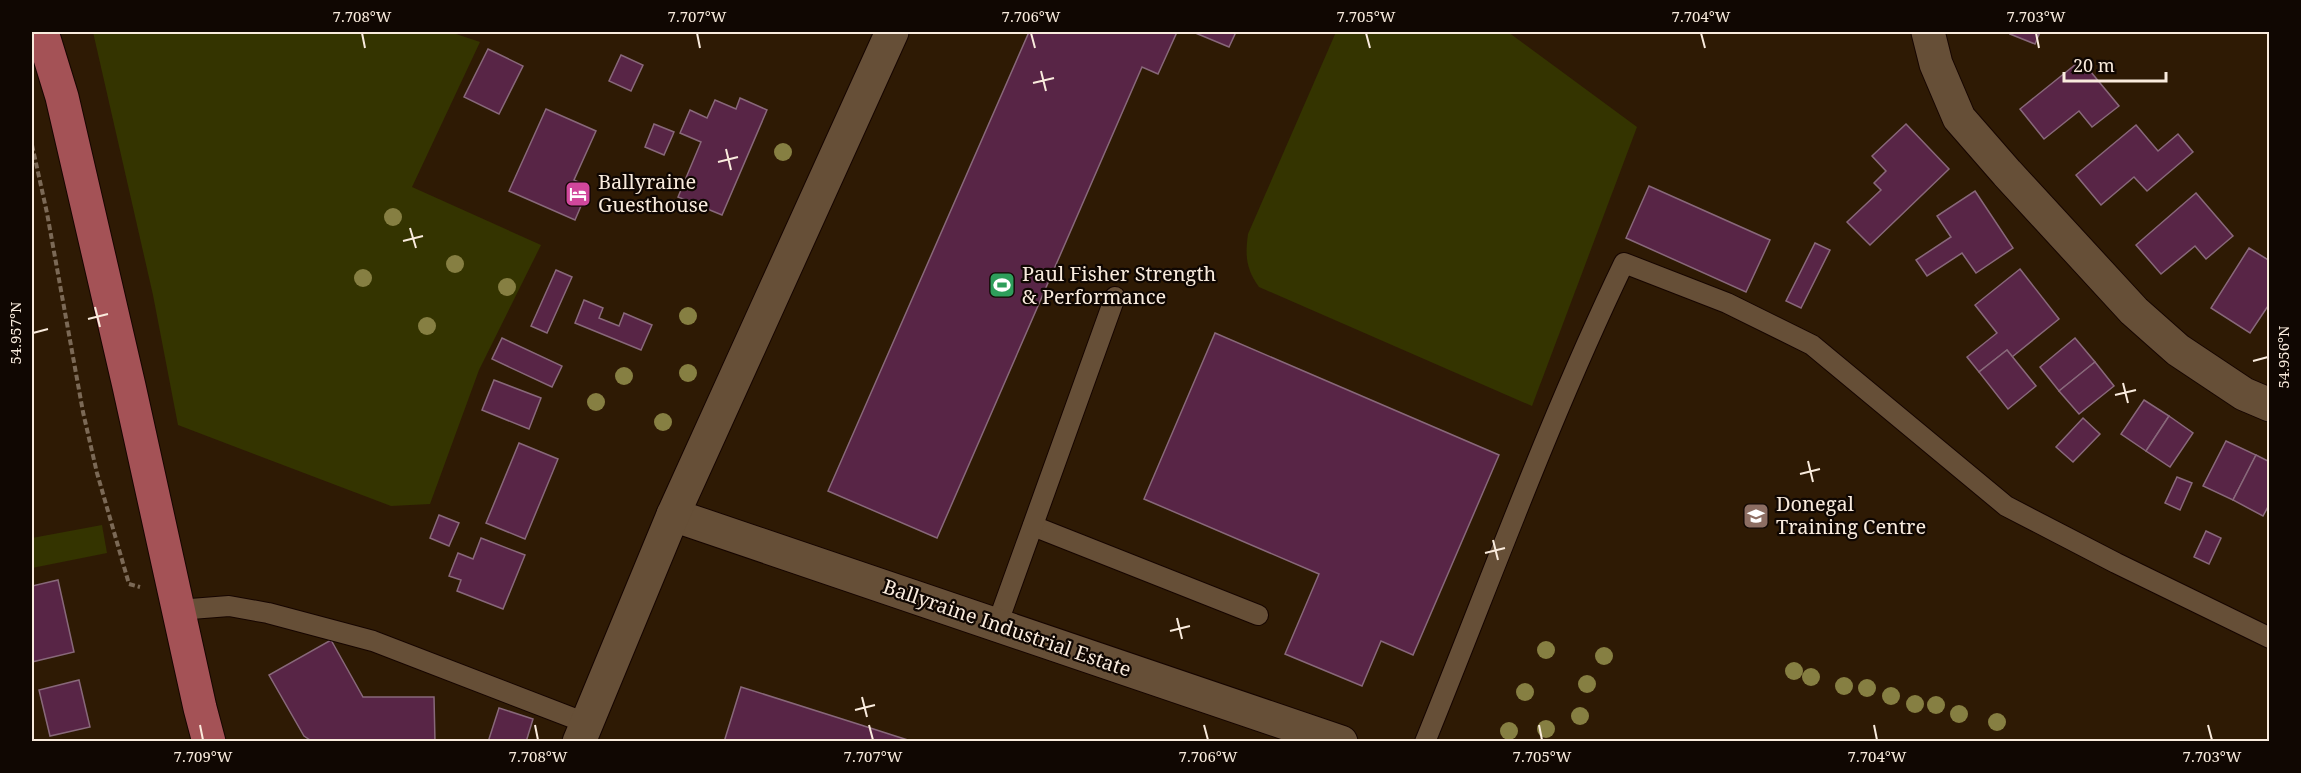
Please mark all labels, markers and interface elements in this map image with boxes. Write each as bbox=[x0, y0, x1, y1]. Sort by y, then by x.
text: 7.708°W bbox=[333, 6, 392, 26]
text: 7.707°W bbox=[668, 6, 727, 26]
text: 7.706°W bbox=[1002, 6, 1061, 26]
text: 7.705°W bbox=[1337, 6, 1396, 26]
text: 7.704°W bbox=[1672, 6, 1731, 26]
text: 7.703°W bbox=[2007, 6, 2066, 26]
scale bar bbox=[2064, 45, 2166, 83]
text: 20 m bbox=[2073, 53, 2115, 77]
place label: Ballyraine Guesthouse bbox=[598, 168, 708, 218]
hotel icon: Ballyraine Guesthouse bbox=[563, 179, 593, 209]
place label: Paul Fisher Strength & Performance bbox=[1022, 260, 1216, 310]
sports icon: Paul Fisher Strength & Performance bbox=[987, 270, 1017, 300]
text: 54.957°N bbox=[5, 301, 25, 365]
text: 54.956°N bbox=[2273, 325, 2293, 389]
place label: Donegal Training Centre bbox=[1776, 490, 1926, 540]
school or university icon: Donegal Training Centre bbox=[1741, 501, 1771, 531]
street label: Ballyraine Industrial Estate bbox=[879, 572, 1135, 683]
text: 7.709°W bbox=[174, 746, 233, 766]
text: 7.708°W bbox=[509, 746, 568, 766]
text: 7.707°W bbox=[844, 746, 903, 766]
text: 7.706°W bbox=[1179, 746, 1238, 766]
text: 7.705°W bbox=[1513, 746, 1572, 766]
text: 7.704°W bbox=[1848, 746, 1907, 766]
text: 7.703°W bbox=[2183, 746, 2242, 766]

